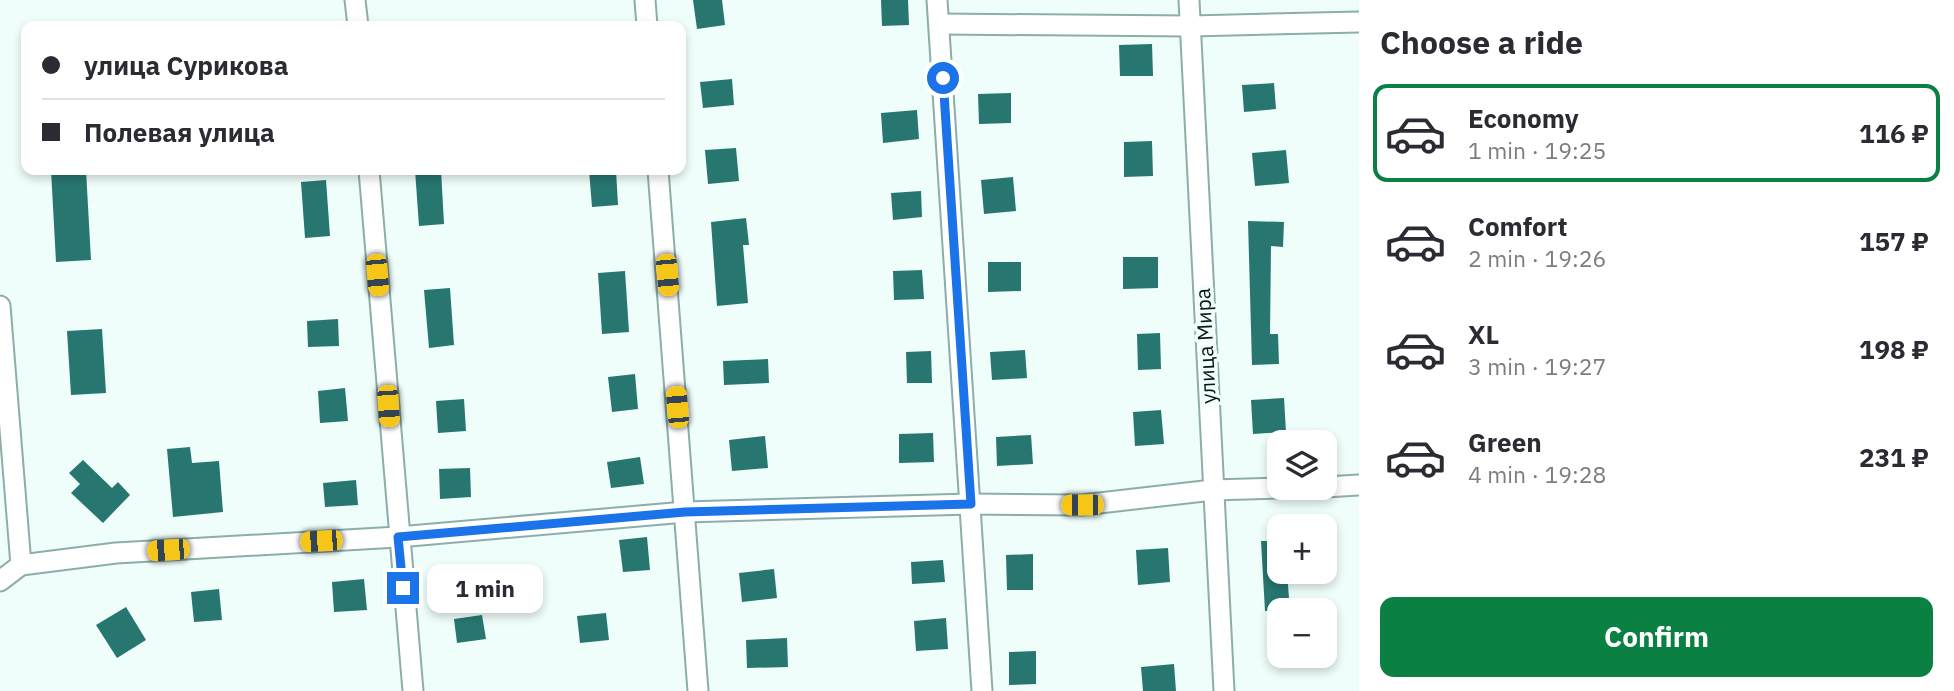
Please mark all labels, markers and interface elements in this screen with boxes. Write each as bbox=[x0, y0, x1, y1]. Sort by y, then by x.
text: Choose a ride bbox=[1380, 21, 1583, 63]
text: улица Сурикова bbox=[84, 48, 289, 82]
route start bbox=[927, 62, 959, 94]
text: Economy bbox=[1468, 101, 1579, 135]
icon: car bbox=[1384, 102, 1447, 165]
text: Полевая улица bbox=[84, 115, 275, 149]
text: 116 ₽ bbox=[1859, 116, 1929, 150]
text: 1 min · 19:25 bbox=[1468, 135, 1606, 165]
text: Comfort bbox=[1468, 209, 1567, 243]
icon: car bbox=[1384, 210, 1447, 273]
text: 157 ₽ bbox=[1859, 224, 1929, 258]
text: 2 min · 19:26 bbox=[1468, 243, 1606, 273]
car bbox=[365, 253, 390, 297]
car bbox=[655, 253, 680, 297]
street label: улица Мира bbox=[1188, 287, 1222, 405]
text: XL bbox=[1468, 317, 1499, 351]
icon: car bbox=[1384, 318, 1447, 381]
text: 198 ₽ bbox=[1859, 332, 1929, 366]
text: 3 min · 19:27 bbox=[1468, 351, 1606, 381]
car bbox=[377, 384, 400, 428]
car bbox=[665, 385, 690, 429]
text: Green bbox=[1468, 425, 1542, 459]
icon: car bbox=[1384, 426, 1447, 489]
map controls bbox=[1267, 430, 1337, 668]
button: layers bbox=[1267, 430, 1337, 500]
text: 231 ₽ bbox=[1859, 440, 1929, 474]
text: 4 min · 19:28 bbox=[1468, 459, 1606, 489]
car bbox=[1062, 495, 1104, 516]
button: + bbox=[1267, 514, 1337, 584]
car bbox=[300, 529, 343, 553]
car bbox=[147, 538, 190, 562]
callout: 1 min bbox=[428, 564, 543, 612]
route end bbox=[387, 572, 419, 604]
text: 1 min bbox=[455, 573, 515, 603]
button: Confirm bbox=[1380, 597, 1933, 677]
button: − bbox=[1267, 598, 1337, 668]

